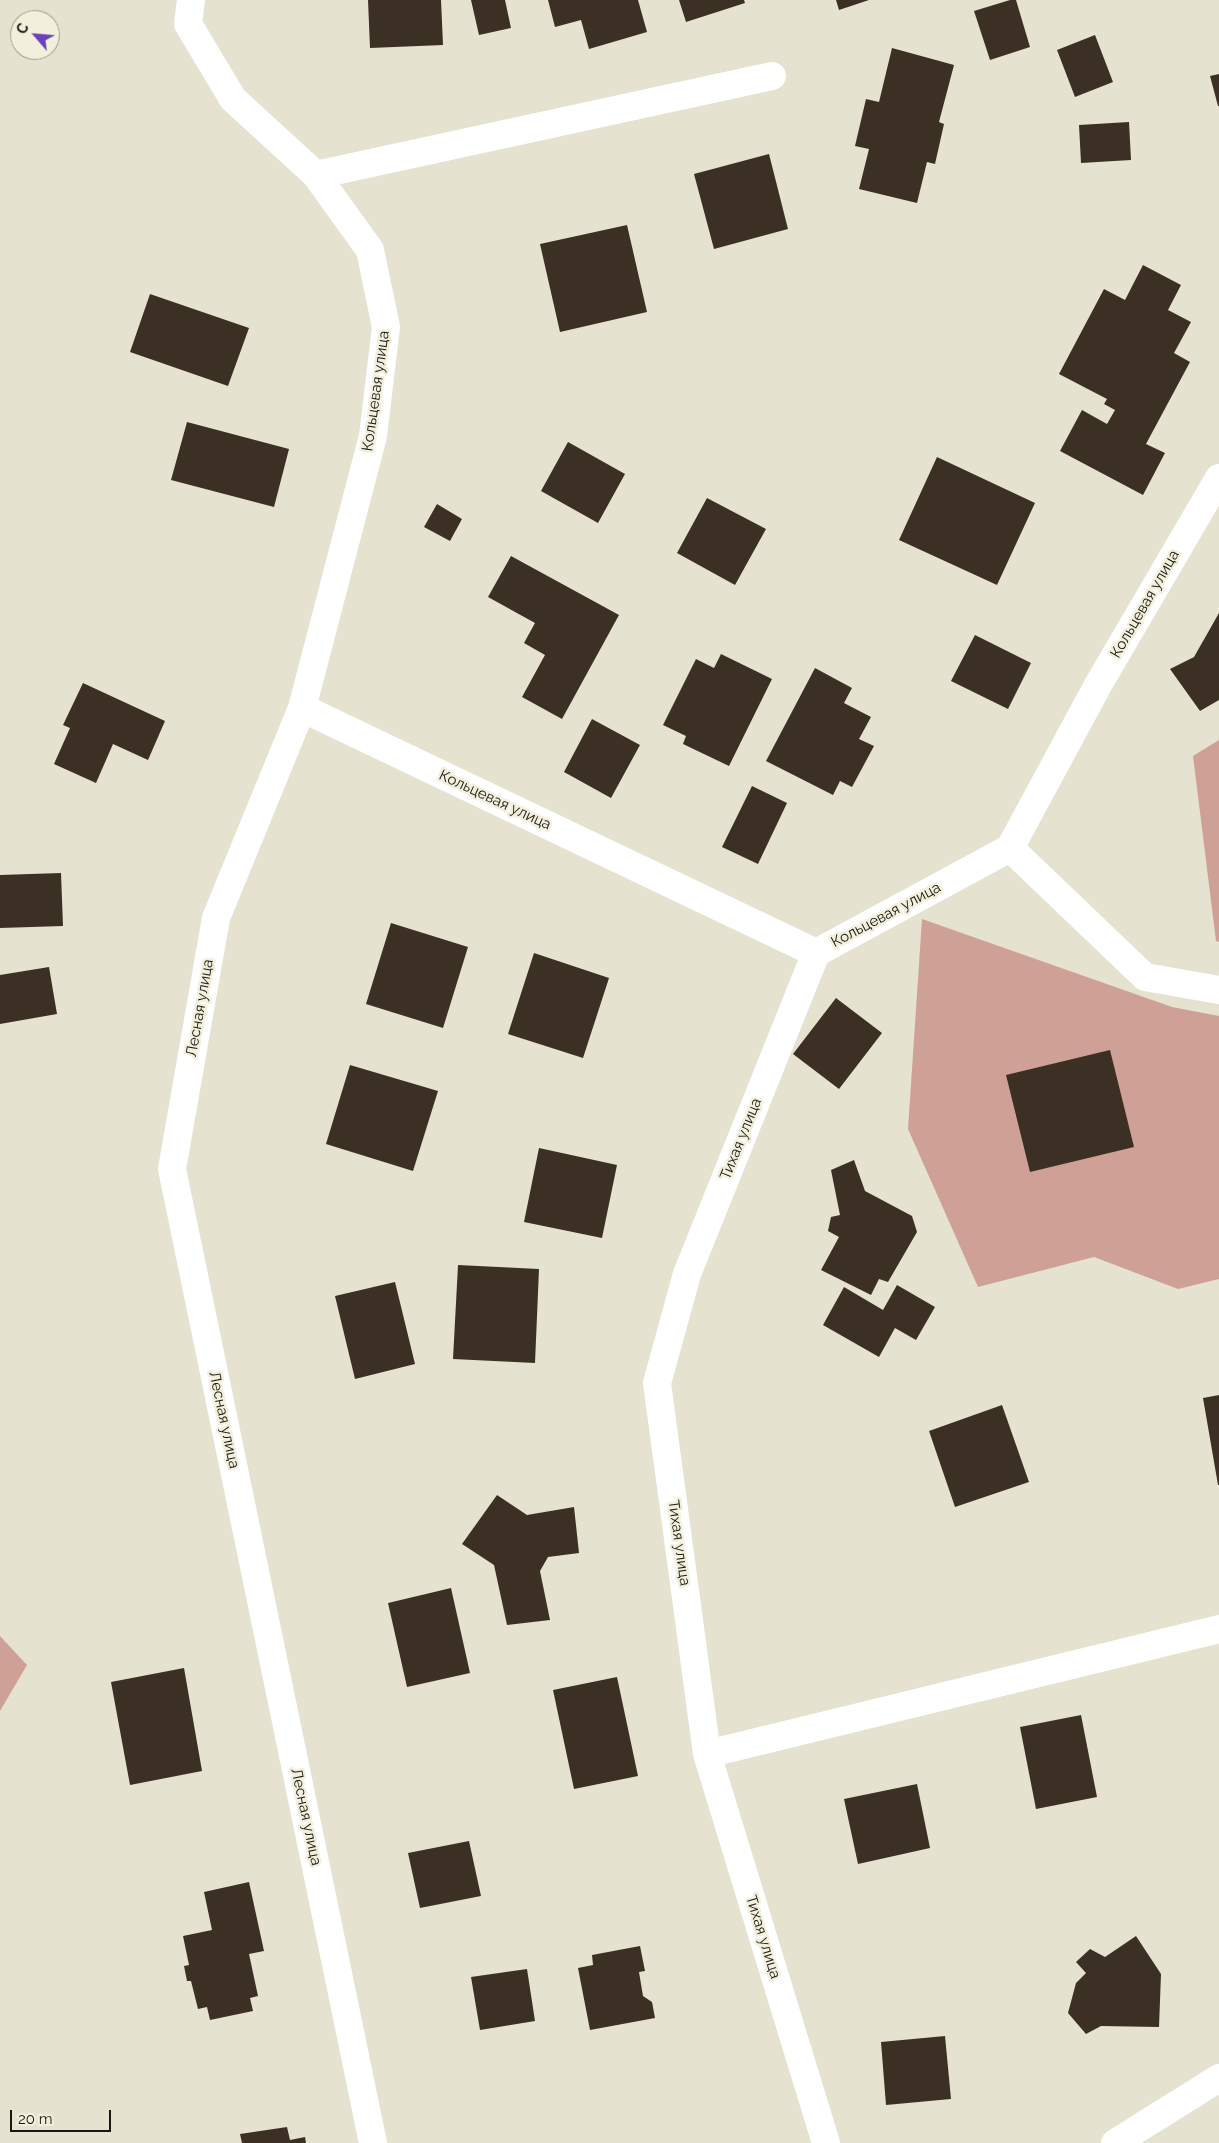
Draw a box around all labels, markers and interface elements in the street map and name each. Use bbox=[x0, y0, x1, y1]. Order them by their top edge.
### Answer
north arrow bbox=[10, 10, 60, 60]
text: С bbox=[13, 21, 32, 37]
street label: Кольцевая улица bbox=[359, 330, 393, 452]
street label: Кольцевая улица bbox=[1107, 547, 1183, 661]
street label: Кольцевая улица bbox=[436, 766, 554, 834]
street label: Кольцевая улица bbox=[828, 879, 944, 951]
street label: Лесная улица bbox=[183, 958, 217, 1058]
street label: Тихая улица bbox=[716, 1096, 766, 1182]
street label: Лесная улица bbox=[205, 1370, 243, 1470]
street label: Тихая улица bbox=[664, 1499, 694, 1587]
street label: Лесная улица bbox=[287, 1767, 325, 1867]
street label: Тихая улица bbox=[742, 1893, 784, 1981]
scale bar bbox=[12, 2100, 114, 2132]
text: 20 m bbox=[18, 2110, 53, 2128]

